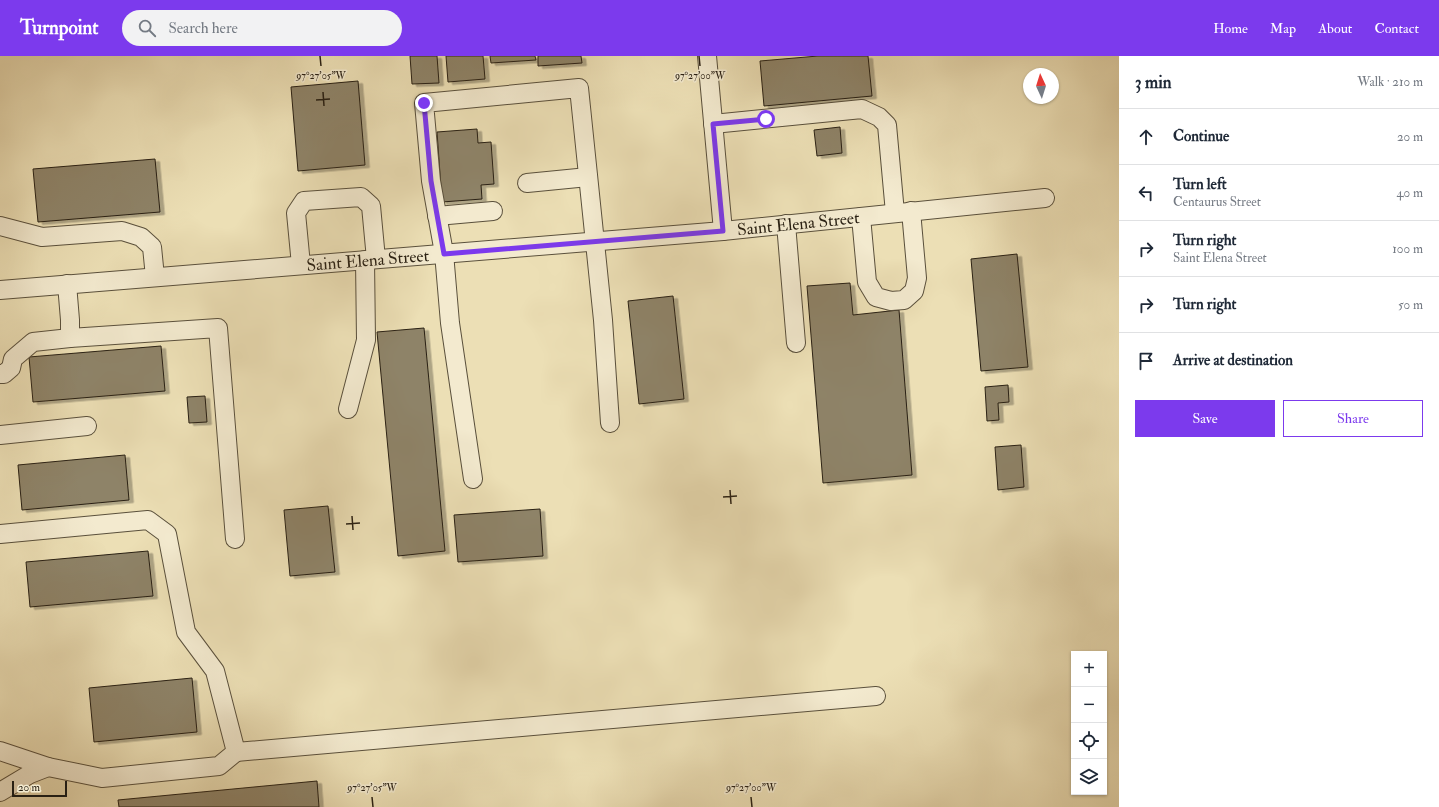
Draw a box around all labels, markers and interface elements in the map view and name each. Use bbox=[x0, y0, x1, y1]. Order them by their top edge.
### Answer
search box bbox=[122, 10, 402, 46]
text: Turnpoint bbox=[20, 16, 98, 40]
icon: search bbox=[136, 17, 158, 39]
text: Search here bbox=[168, 19, 238, 38]
text: Home bbox=[1213, 20, 1248, 37]
text: Map bbox=[1270, 20, 1296, 37]
text: About bbox=[1318, 20, 1352, 37]
text: Contact bbox=[1374, 20, 1419, 37]
north arrow bbox=[1023, 68, 1059, 104]
text: 97°27'05"W bbox=[295, 70, 347, 82]
text: 97°27'00"W bbox=[674, 70, 726, 82]
text: 3 min bbox=[1135, 72, 1172, 93]
text: Walk · 210 m bbox=[1357, 74, 1423, 90]
route end bbox=[415, 94, 433, 112]
route start bbox=[757, 110, 775, 128]
icon: ahead bbox=[1135, 126, 1157, 148]
text: Continue bbox=[1173, 127, 1229, 146]
text: 20 m bbox=[1397, 129, 1423, 145]
text: Turn left bbox=[1173, 175, 1227, 194]
icon: left bbox=[1135, 182, 1157, 204]
text: 40 m bbox=[1397, 185, 1423, 201]
text: Centaurus Street bbox=[1173, 194, 1261, 210]
street label: Saint Elena Street bbox=[736, 207, 861, 240]
text: Turn right bbox=[1173, 231, 1236, 250]
icon: right bbox=[1135, 238, 1157, 260]
text: 100 m bbox=[1392, 241, 1423, 257]
street label: Saint Elena Street bbox=[306, 245, 430, 276]
text: Saint Elena Street bbox=[1173, 250, 1267, 266]
icon: right bbox=[1135, 294, 1157, 316]
text: Turn right bbox=[1173, 295, 1236, 314]
text: 50 m bbox=[1398, 297, 1423, 313]
icon: arrive bbox=[1135, 350, 1157, 372]
text: Arrive at destination bbox=[1173, 351, 1293, 370]
button: Save bbox=[1135, 400, 1275, 437]
button: Share bbox=[1283, 400, 1423, 437]
map controls bbox=[1071, 651, 1107, 795]
button: + bbox=[1071, 651, 1107, 687]
button: − bbox=[1071, 687, 1107, 723]
button: locate bbox=[1071, 723, 1107, 759]
button: layers bbox=[1071, 759, 1107, 795]
scale bar bbox=[12, 779, 67, 798]
text: 20 m bbox=[18, 781, 40, 794]
text: 97°27'05"W bbox=[346, 782, 398, 794]
text: 97°27'00"W bbox=[725, 782, 777, 794]

